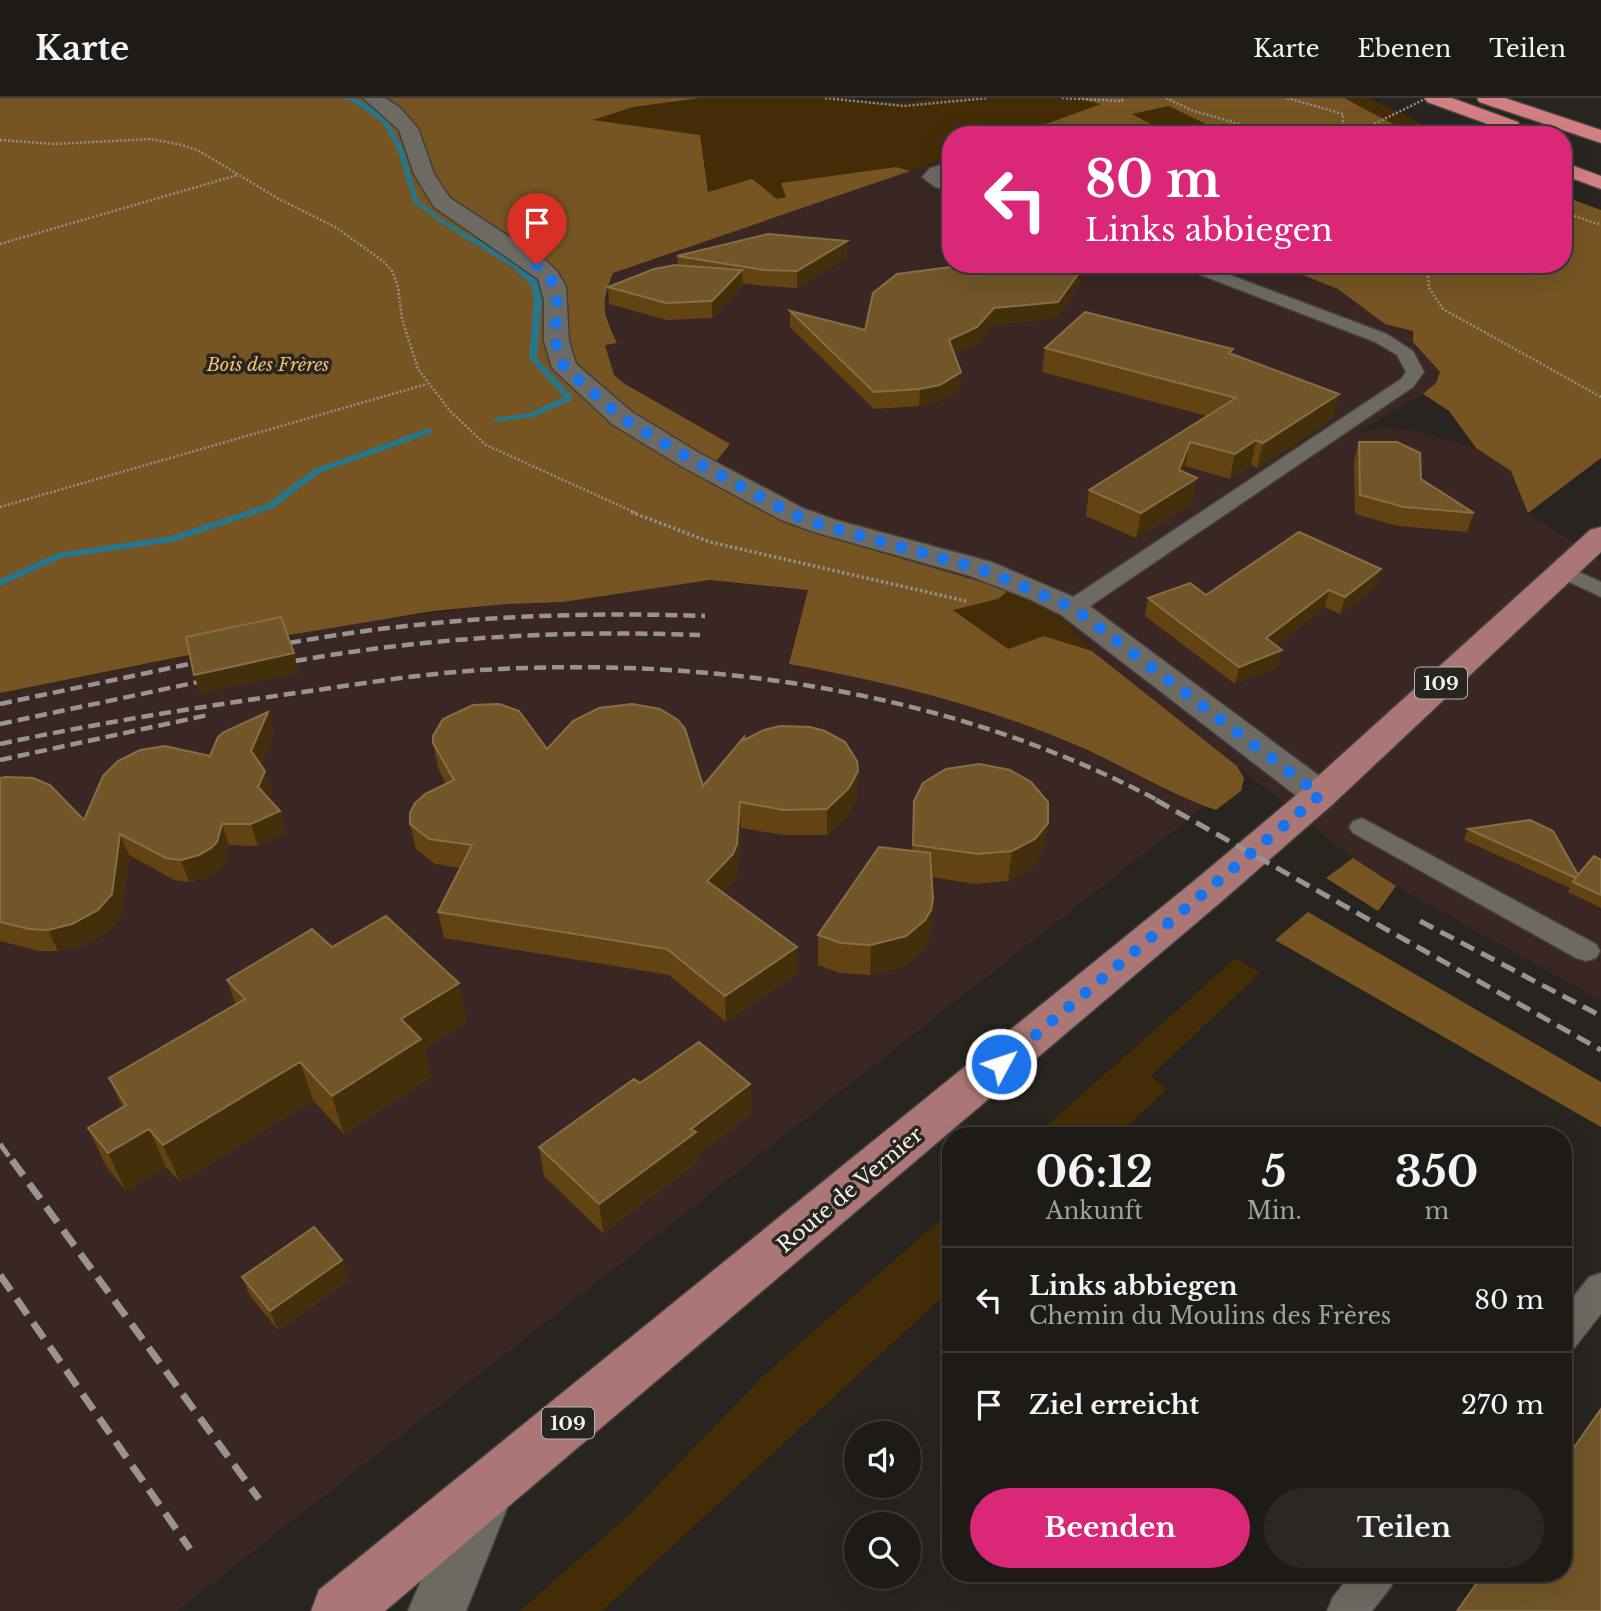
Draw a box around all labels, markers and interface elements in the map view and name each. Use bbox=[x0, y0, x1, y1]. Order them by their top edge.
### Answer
text: Karte bbox=[35, 28, 129, 69]
text: Karte bbox=[1253, 34, 1320, 63]
text: Ebenen bbox=[1358, 34, 1451, 63]
text: Teilen bbox=[1489, 34, 1566, 63]
text: 80 m bbox=[1085, 149, 1220, 210]
icon: left bbox=[970, 154, 1061, 245]
pin bbox=[507, 193, 567, 265]
icon: arrive bbox=[518, 204, 556, 242]
text: Links abbiegen bbox=[1085, 210, 1333, 250]
park label: Bois des Frères bbox=[206, 354, 329, 376]
road number: 109 bbox=[1415, 668, 1467, 698]
position arrow bbox=[964, 1027, 1038, 1101]
street label: Route de Vernier bbox=[772, 1122, 928, 1258]
text: 06:12 bbox=[1036, 1146, 1153, 1198]
text: 5 bbox=[1262, 1146, 1287, 1198]
text: 350 bbox=[1395, 1146, 1478, 1198]
text: Ankunft bbox=[1046, 1197, 1143, 1225]
text: Min. bbox=[1247, 1197, 1302, 1225]
text: m bbox=[1424, 1197, 1449, 1225]
text: Links abbiegen bbox=[1029, 1270, 1238, 1302]
icon: left bbox=[970, 1281, 1008, 1319]
text: 80 m bbox=[1474, 1284, 1544, 1316]
text: Chemin du Moulins des Frères bbox=[1029, 1302, 1391, 1330]
icon: arrive bbox=[970, 1386, 1008, 1424]
text: Ziel erreicht bbox=[1029, 1389, 1199, 1421]
text: 270 m bbox=[1461, 1389, 1544, 1421]
road number: 109 bbox=[542, 1408, 594, 1438]
map controls bbox=[844, 1421, 921, 1589]
button: sound bbox=[844, 1421, 921, 1498]
button: Beenden bbox=[970, 1488, 1250, 1568]
button: Teilen bbox=[1264, 1488, 1544, 1568]
button: search bbox=[844, 1512, 921, 1589]

